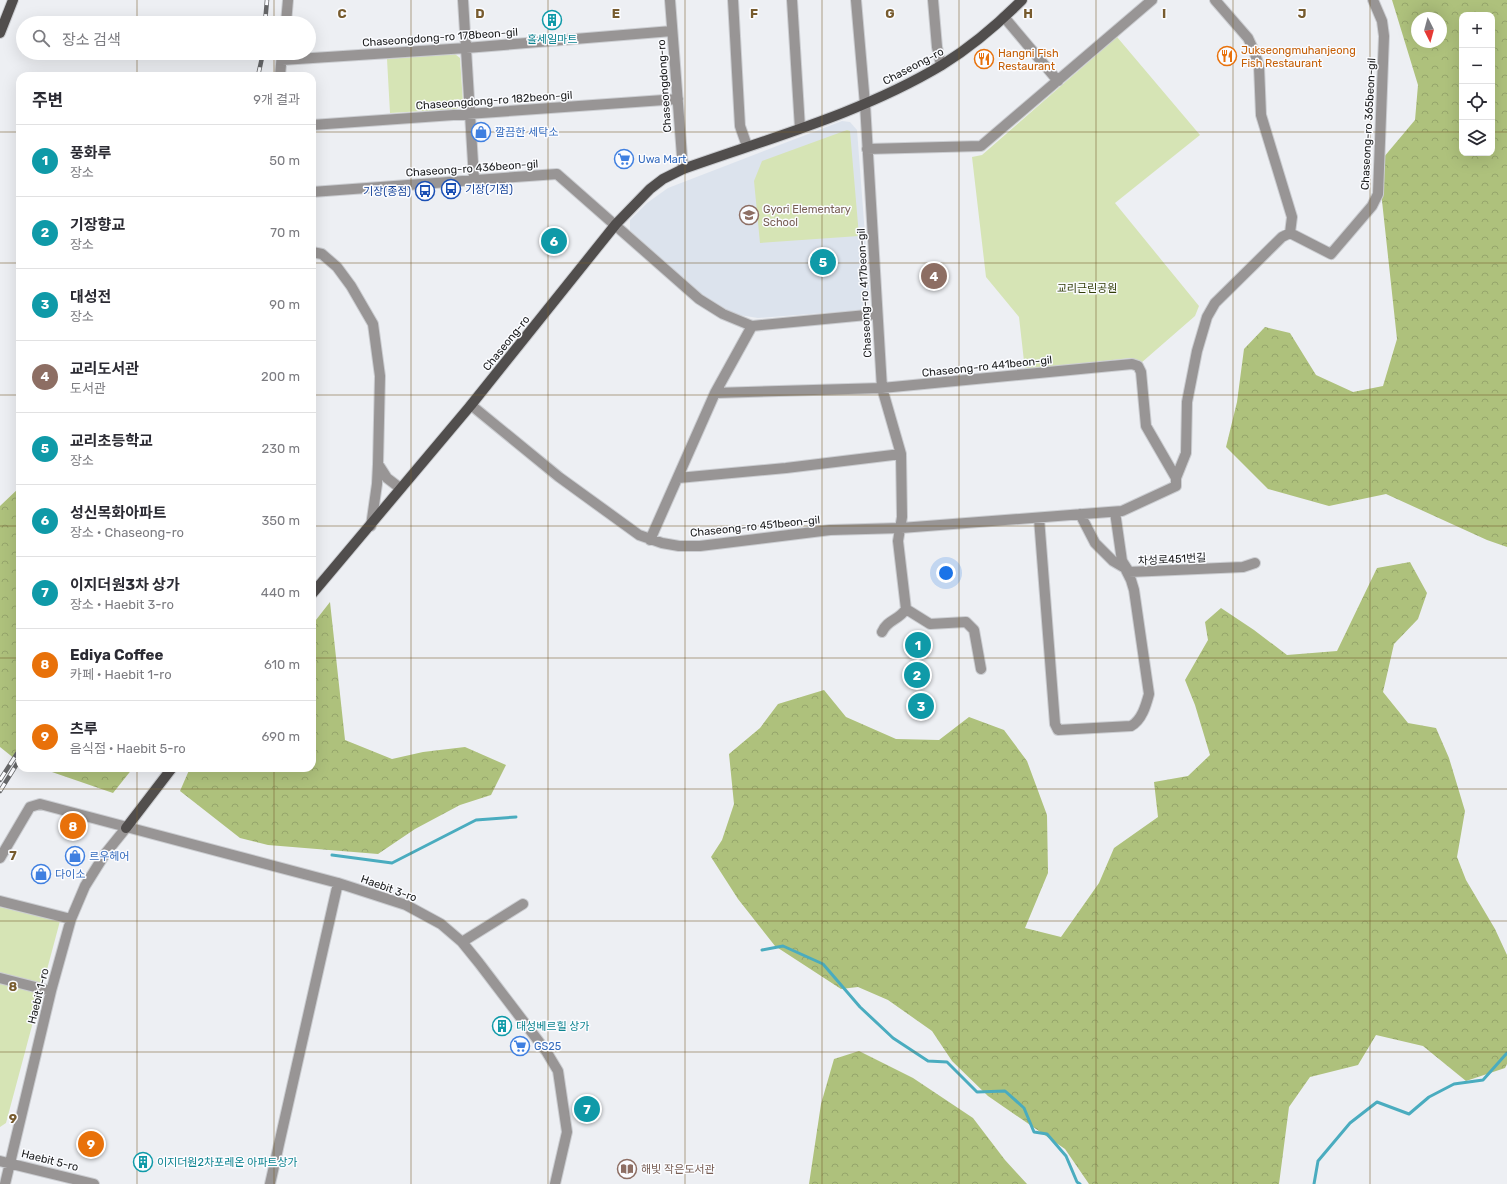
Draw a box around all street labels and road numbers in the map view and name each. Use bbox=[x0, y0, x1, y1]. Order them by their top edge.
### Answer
street label: Chaseongdong-ro 178beon-gil bbox=[362, 26, 518, 49]
street label: Chaseongdong-ro bbox=[655, 39, 674, 133]
street label: Chaseong-ro bbox=[881, 45, 946, 88]
street label: Chaseong-ro 365beon-gil bbox=[1359, 58, 1378, 191]
street label: Chaseongdong-ro 182beon-gil bbox=[415, 89, 573, 112]
street label: Chaseong-ro 436beon-gil bbox=[405, 157, 539, 180]
street label: Chaseong-ro 417beon-gil bbox=[855, 228, 874, 358]
street label: Chaseong-ro bbox=[480, 313, 533, 373]
street label: Chaseong-ro 441beon-gil bbox=[921, 353, 1053, 380]
street label: Chaseong-ro 451beon-gil bbox=[689, 513, 821, 540]
street label: 차성로451번길 bbox=[1137, 551, 1207, 568]
street label: Haebit 3-ro bbox=[359, 872, 419, 905]
street label: Haebit 1-ro bbox=[25, 967, 52, 1025]
street label: Haebit 5-ro bbox=[20, 1147, 80, 1174]

